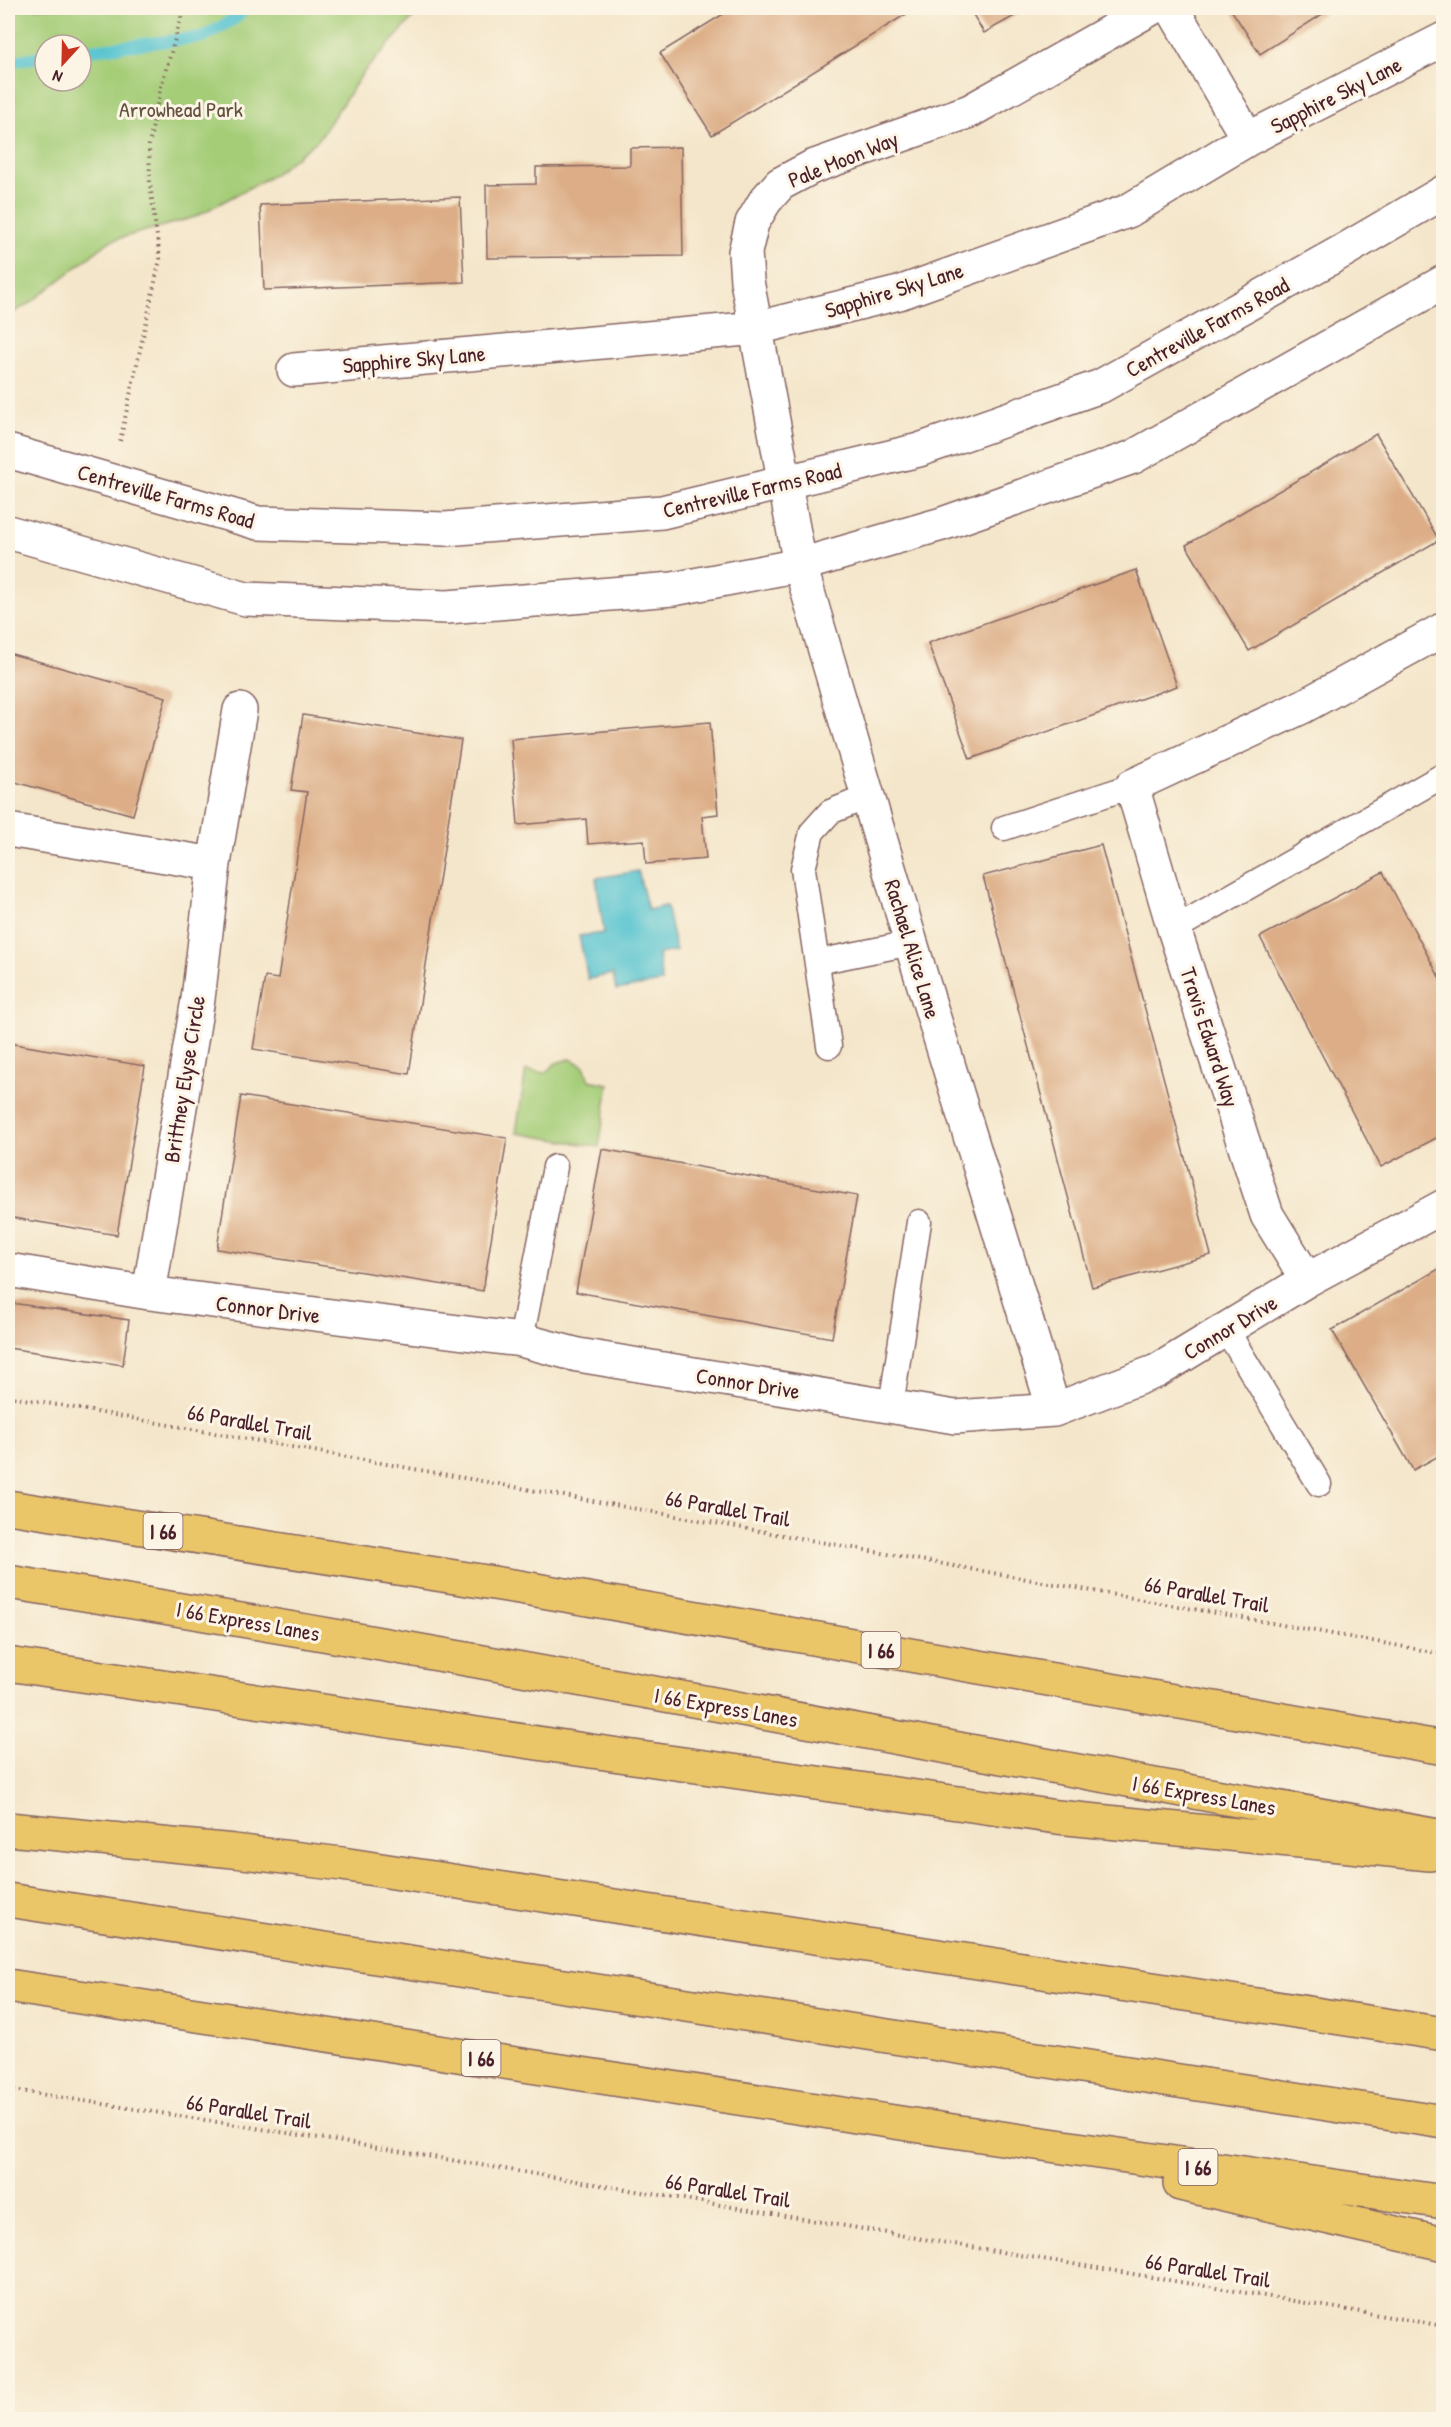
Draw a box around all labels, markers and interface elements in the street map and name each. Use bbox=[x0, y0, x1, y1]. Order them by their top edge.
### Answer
north arrow bbox=[33, 33, 93, 93]
street label: Sapphire Sky Lane bbox=[1265, 49, 1407, 141]
text: N bbox=[49, 65, 65, 89]
park label: Arrowhead Park bbox=[119, 94, 243, 124]
street label: Pale Moon Way bbox=[784, 123, 902, 195]
street label: Sapphire Sky Lane bbox=[821, 255, 967, 325]
street label: Centreville Farms Road bbox=[1120, 269, 1294, 384]
street label: Sapphire Sky Lane bbox=[341, 338, 487, 380]
street label: Centreville Farms Road bbox=[660, 455, 845, 525]
street label: Centreville Farms Road bbox=[74, 456, 258, 536]
street label: Rachael Alice Lane bbox=[878, 876, 948, 1022]
street label: Travis Edward Way bbox=[1173, 963, 1247, 1111]
street label: Brittney Elyse Circle bbox=[156, 993, 212, 1165]
street label: Connor Drive bbox=[1177, 1287, 1283, 1367]
street label: Connor Drive bbox=[214, 1288, 322, 1330]
street label: Connor Drive bbox=[694, 1360, 802, 1406]
street label: 66 Parallel Trail bbox=[185, 1396, 315, 1448]
street label: 66 Parallel Trail bbox=[663, 1482, 793, 1534]
road number: I 66 bbox=[144, 1513, 182, 1549]
street label: 66 Parallel Trail bbox=[1142, 1568, 1272, 1620]
street label: I 66 Express Lanes bbox=[174, 1594, 322, 1648]
road number: I 66 bbox=[862, 1632, 900, 1668]
street label: I 66 Express Lanes bbox=[652, 1680, 800, 1734]
street label: I 66 Express Lanes bbox=[1130, 1768, 1278, 1822]
road number: I 66 bbox=[462, 2040, 500, 2076]
street label: 66 Parallel Trail bbox=[184, 2086, 314, 2136]
road number: I 66 bbox=[1178, 2149, 1218, 2185]
street label: 66 Parallel Trail bbox=[663, 2165, 793, 2215]
street label: 66 Parallel Trail bbox=[1143, 2245, 1273, 2295]

